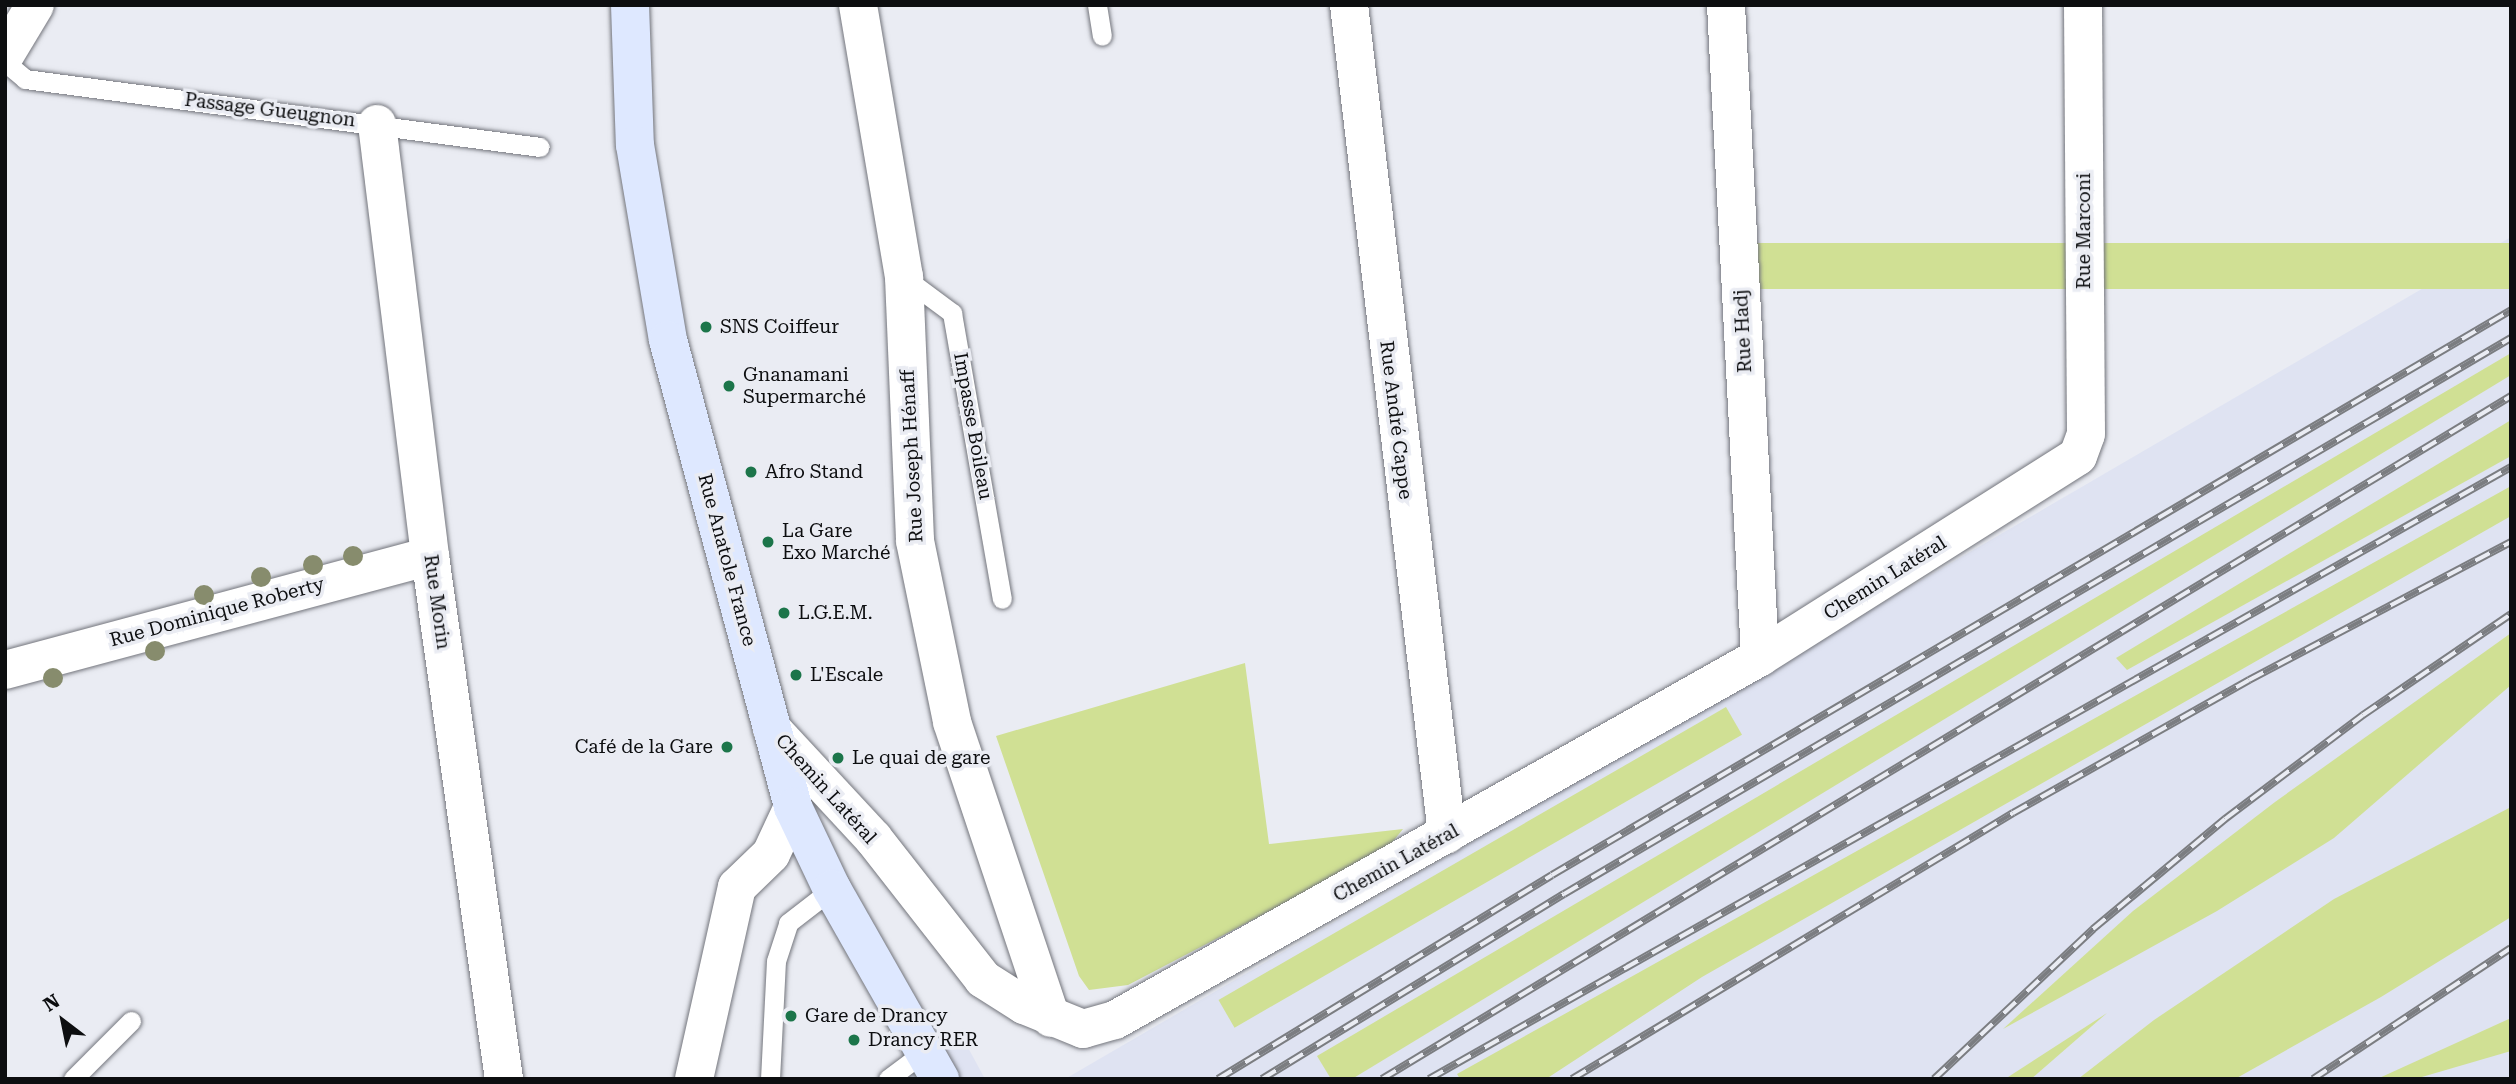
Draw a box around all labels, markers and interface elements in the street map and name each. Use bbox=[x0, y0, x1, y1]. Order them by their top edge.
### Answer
street label: Passage Gueugnon bbox=[183, 88, 357, 132]
street label: Rue Marconi bbox=[2073, 173, 2095, 289]
street label: Rue Hadj bbox=[1729, 289, 1757, 373]
place label: SNS Coiffeur bbox=[720, 316, 839, 338]
marker: SNS Coiffeur bbox=[698, 319, 714, 335]
street label: Rue André Cappe bbox=[1375, 339, 1417, 501]
street label: Impasse Boileau bbox=[949, 351, 997, 501]
place label: Gnanamani Supermarché bbox=[743, 364, 866, 408]
street label: Rue Joseph Hénaff bbox=[896, 369, 928, 543]
marker: Gnanamani Supermarché bbox=[721, 378, 737, 394]
place label: Afro Stand bbox=[765, 461, 863, 483]
marker: Afro Stand bbox=[743, 464, 759, 480]
street label: Rue Anatole France bbox=[693, 471, 761, 649]
place label: La Gare Exo Marché bbox=[782, 520, 890, 564]
street label: Chemin Latéral bbox=[1820, 531, 1950, 625]
marker: La Gare Exo Marché bbox=[760, 534, 776, 550]
street label: Rue Morin bbox=[419, 553, 455, 651]
street label: Rue Dominique Roberty bbox=[107, 572, 327, 652]
place label: L.G.E.M. bbox=[798, 602, 873, 624]
marker: L.G.E.M. bbox=[776, 605, 792, 621]
place label: L'Escale bbox=[810, 664, 883, 686]
marker: L'Escale bbox=[788, 667, 804, 683]
street label: Chemin Latéral bbox=[771, 729, 881, 849]
place label: Café de la Gare bbox=[575, 736, 713, 758]
marker: Café de la Gare bbox=[719, 739, 735, 755]
place label: Le quai de gare bbox=[852, 747, 990, 769]
marker: Le quai de gare bbox=[830, 750, 846, 766]
street label: Chemin Latéral bbox=[1329, 819, 1463, 907]
north arrow bbox=[28, 986, 98, 1056]
text: N bbox=[39, 989, 64, 1016]
place label: Gare de Drancy bbox=[805, 1005, 947, 1027]
marker: Gare de Drancy bbox=[783, 1008, 799, 1024]
place label: Drancy RER bbox=[868, 1029, 978, 1051]
marker: Drancy RER bbox=[846, 1032, 862, 1048]

